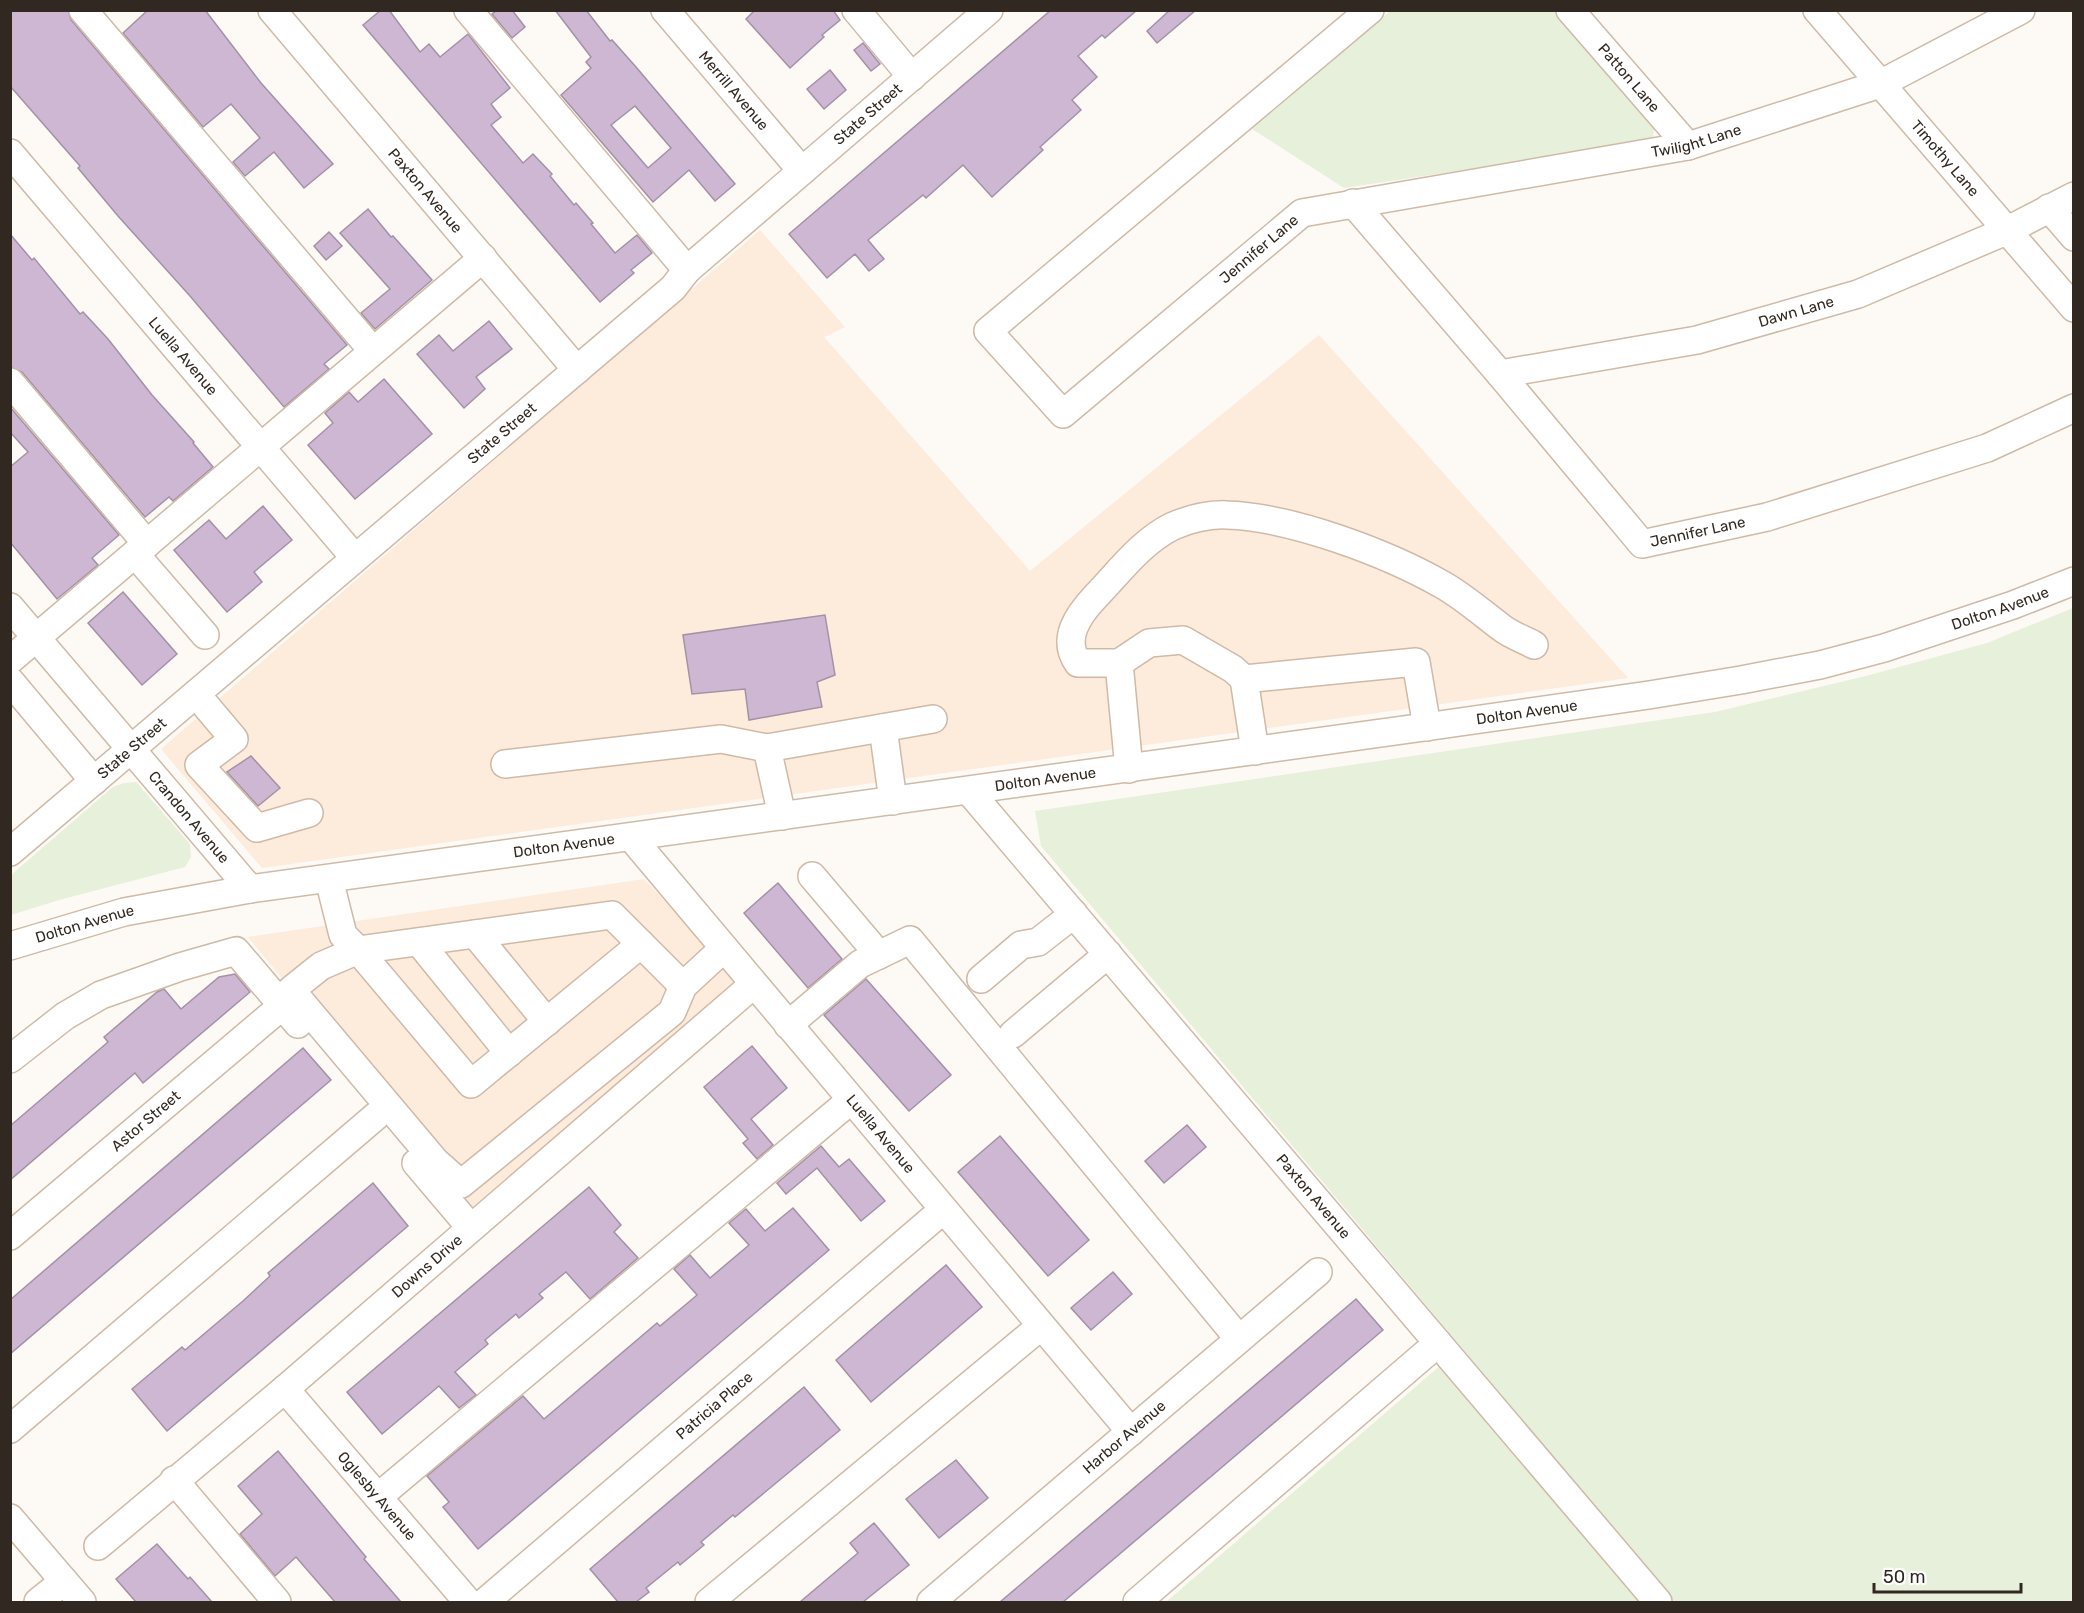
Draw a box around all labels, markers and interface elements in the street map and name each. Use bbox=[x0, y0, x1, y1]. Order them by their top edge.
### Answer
street label: Patton Lane bbox=[1594, 40, 1664, 116]
street label: Merrill Avenue bbox=[695, 47, 772, 134]
street label: State Street bbox=[830, 80, 906, 149]
street label: Timothy Lane bbox=[1907, 117, 1983, 200]
street label: Twilight Lane bbox=[1650, 120, 1743, 161]
street label: Paxton Avenue bbox=[384, 145, 466, 237]
street label: Jennifer Lane bbox=[1216, 211, 1302, 287]
street label: Dawn Lane bbox=[1756, 292, 1836, 331]
street label: Luella Avenue bbox=[145, 313, 221, 399]
street label: State Street bbox=[464, 399, 540, 468]
street label: Jennifer Lane bbox=[1648, 513, 1747, 551]
street label: Dolton Avenue bbox=[1949, 583, 2051, 634]
street label: Dolton Avenue bbox=[1475, 696, 1579, 729]
street label: State Street bbox=[94, 714, 170, 783]
street label: Dolton Avenue bbox=[994, 763, 1097, 795]
street label: Crandon Avenue bbox=[145, 767, 233, 867]
street label: Dolton Avenue bbox=[512, 830, 616, 862]
street label: Dolton Avenue bbox=[33, 901, 136, 947]
street label: Astor Street bbox=[108, 1087, 184, 1155]
street label: Luella Avenue bbox=[842, 1091, 919, 1177]
street label: Paxton Avenue bbox=[1272, 1150, 1354, 1242]
street label: Downs Drive bbox=[388, 1231, 466, 1302]
street label: Patricia Place bbox=[672, 1368, 756, 1443]
street label: Harbor Avenue bbox=[1079, 1397, 1169, 1478]
street label: Oglesby Avenue bbox=[334, 1448, 420, 1544]
scale bar bbox=[1874, 1556, 2021, 1594]
text: 50 m bbox=[1883, 1566, 1926, 1588]

